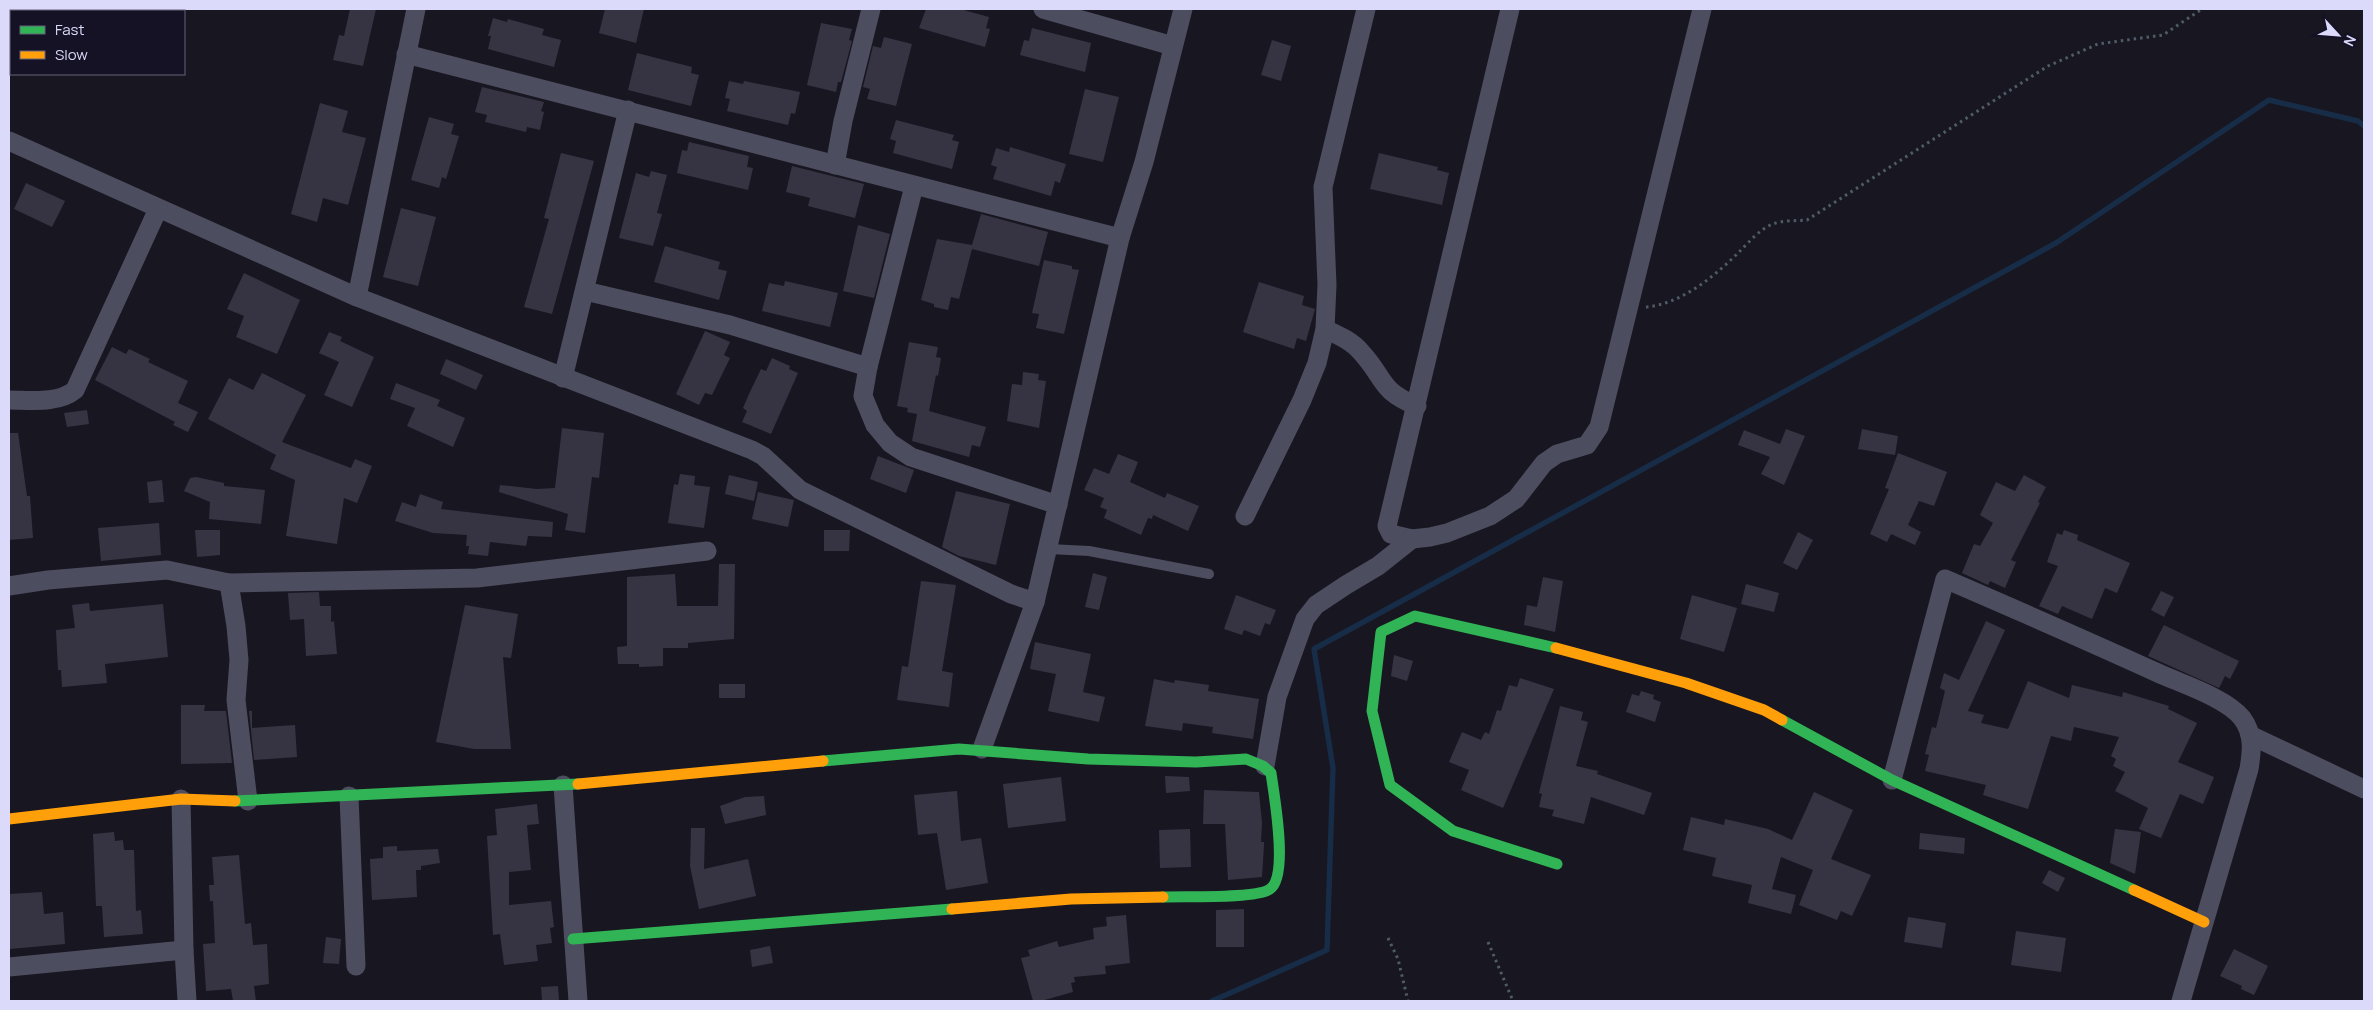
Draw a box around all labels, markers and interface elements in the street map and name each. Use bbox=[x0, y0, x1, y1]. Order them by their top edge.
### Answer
legend bbox=[10, 10, 185, 75]
north arrow bbox=[2313, 10, 2363, 60]
text: Fast bbox=[55, 19, 84, 40]
text: N bbox=[2339, 32, 2361, 50]
text: Slow bbox=[55, 44, 88, 65]

